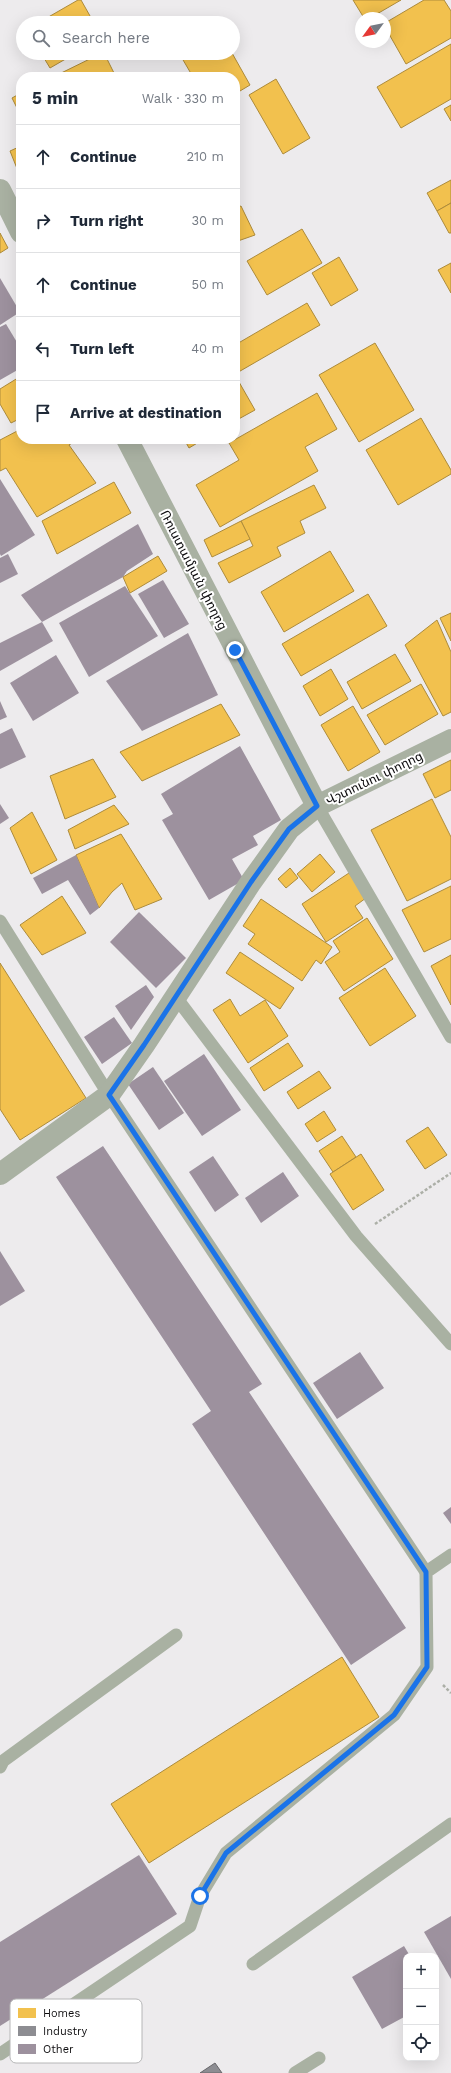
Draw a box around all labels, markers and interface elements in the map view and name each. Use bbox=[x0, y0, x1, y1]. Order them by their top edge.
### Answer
north arrow bbox=[355, 12, 391, 48]
search box bbox=[16, 16, 240, 60]
icon: search bbox=[30, 27, 52, 49]
text: Search here bbox=[62, 29, 150, 47]
text: 5 min bbox=[32, 88, 78, 108]
text: Walk · 330 m bbox=[142, 91, 224, 106]
icon: ahead bbox=[32, 146, 54, 168]
text: Continue bbox=[70, 148, 137, 166]
text: 210 m bbox=[186, 149, 224, 164]
icon: right bbox=[32, 210, 54, 232]
text: Turn right bbox=[70, 212, 143, 230]
text: 30 m bbox=[192, 213, 224, 228]
icon: ahead bbox=[32, 274, 54, 296]
text: Continue bbox=[70, 276, 137, 294]
text: 50 m bbox=[192, 277, 224, 292]
icon: left bbox=[32, 338, 54, 360]
text: Turn left bbox=[70, 340, 134, 358]
text: 40 m bbox=[191, 341, 224, 356]
icon: arrive bbox=[32, 402, 54, 424]
text: Arrive at destination bbox=[70, 404, 222, 422]
street label: Ռուստամյան փողոց bbox=[157, 508, 231, 632]
route end bbox=[226, 641, 244, 659]
street label: Վշտունու փողոց bbox=[323, 748, 425, 808]
route start bbox=[191, 1887, 209, 1905]
map controls bbox=[403, 1953, 439, 2061]
button: + bbox=[403, 1953, 439, 1989]
button: − bbox=[403, 1989, 439, 2025]
legend bbox=[10, 1999, 142, 2063]
text: Homes bbox=[43, 2007, 80, 2020]
text: Industry bbox=[43, 2025, 88, 2038]
button: locate bbox=[403, 2025, 439, 2061]
text: Other bbox=[43, 2043, 74, 2056]

